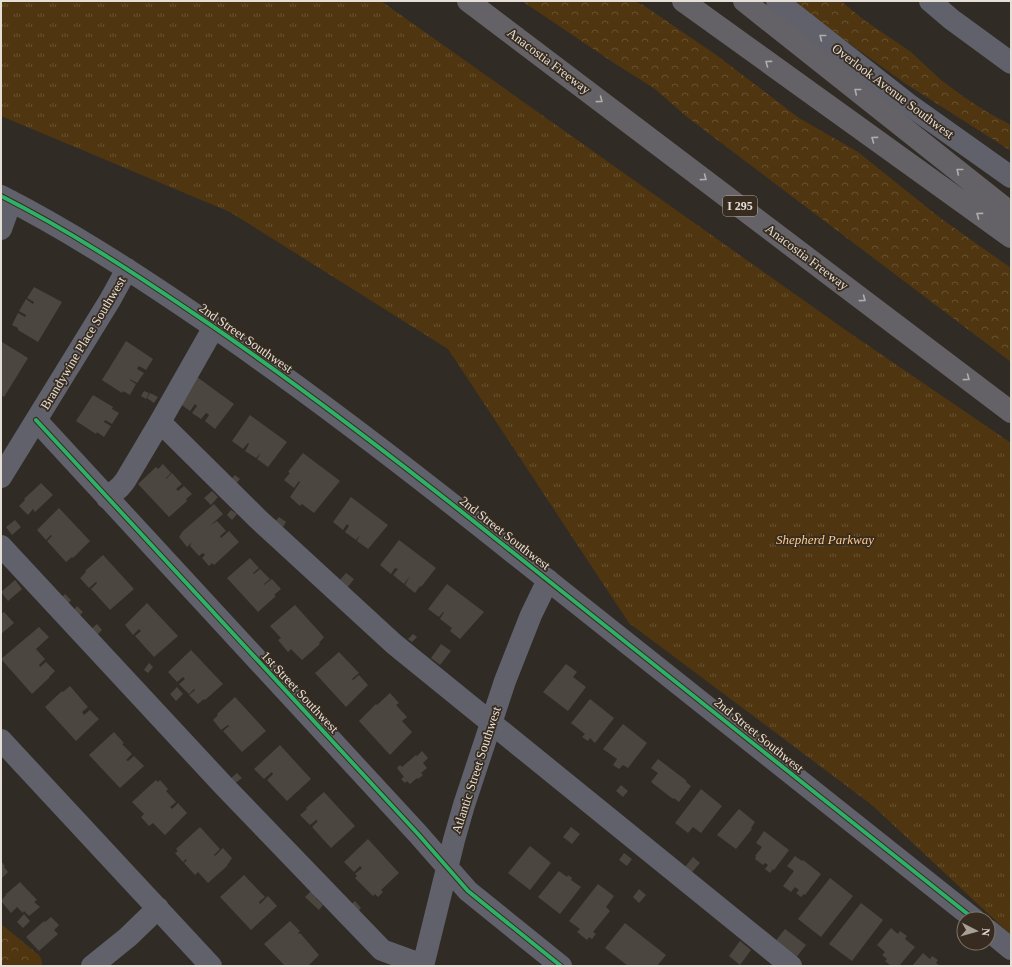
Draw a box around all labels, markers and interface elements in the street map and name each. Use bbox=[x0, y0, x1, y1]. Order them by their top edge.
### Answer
street label: Anacostia Freeway bbox=[505, 25, 594, 97]
one-way arrow bbox=[820, 35, 827, 42]
street label: Overlook Avenue Southwest bbox=[829, 40, 957, 142]
one-way arrow bbox=[766, 60, 773, 67]
one-way arrow bbox=[854, 88, 861, 95]
one-way arrow bbox=[596, 95, 603, 102]
one-way arrow bbox=[871, 136, 878, 143]
one-way arrow bbox=[956, 169, 963, 176]
one-way arrow bbox=[699, 174, 706, 181]
road number: I 295 bbox=[723, 196, 757, 216]
one-way arrow bbox=[977, 212, 984, 219]
street label: Anacostia Freeway bbox=[763, 221, 852, 293]
street label: Brandywine Place Southwest bbox=[37, 274, 129, 412]
one-way arrow bbox=[859, 295, 866, 302]
street label: 2nd Street Southwest bbox=[196, 300, 296, 376]
one-way arrow bbox=[962, 373, 969, 380]
street label: 2nd Street Southwest bbox=[457, 493, 553, 573]
park label: Shepherd Parkway bbox=[776, 532, 874, 547]
street label: 1st Street Southwest bbox=[258, 648, 342, 736]
street label: 2nd Street Southwest bbox=[711, 694, 807, 776]
street label: Atlantic Street Southwest bbox=[448, 704, 504, 836]
north arrow bbox=[956, 911, 996, 951]
text: N bbox=[980, 927, 992, 937]

